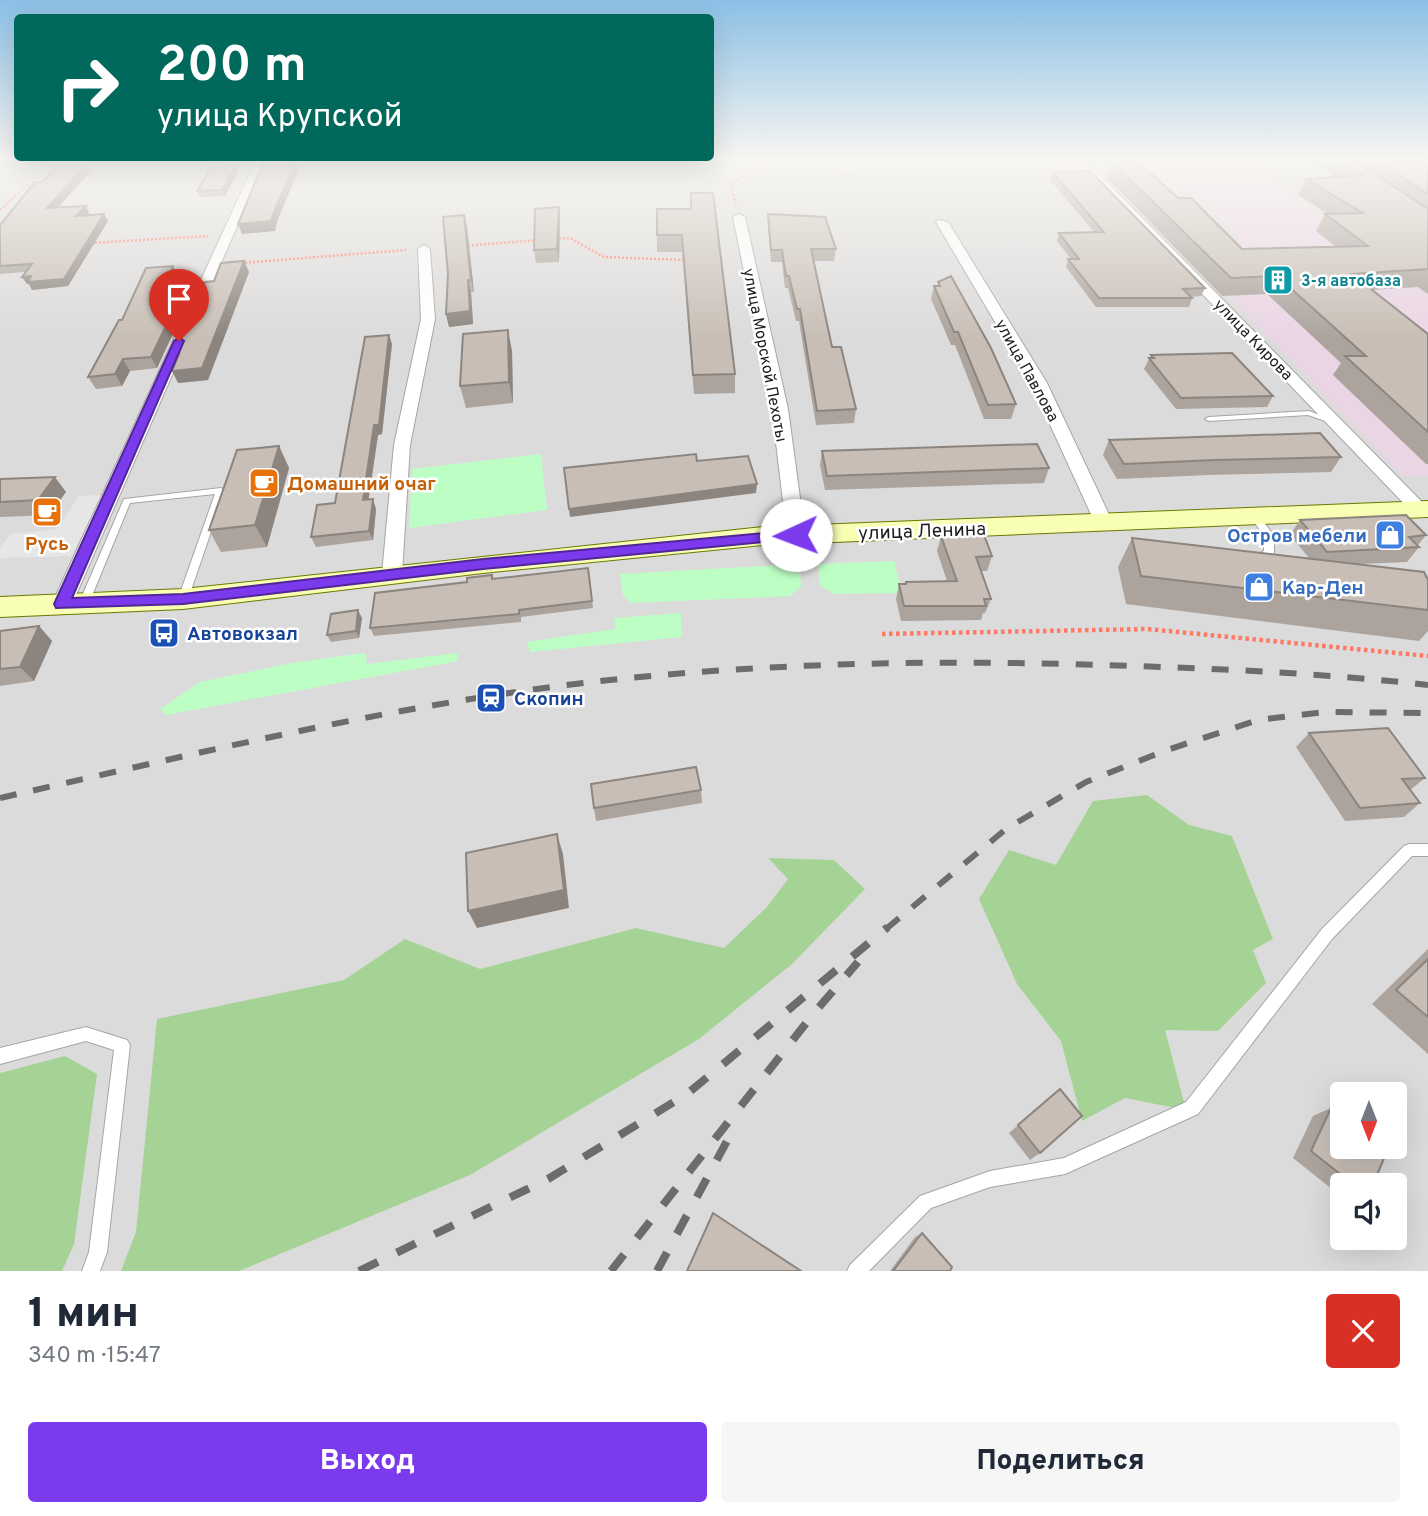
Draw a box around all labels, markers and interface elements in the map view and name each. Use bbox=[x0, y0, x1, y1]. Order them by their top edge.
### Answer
text: 200 m bbox=[157, 37, 307, 99]
icon: right bbox=[42, 42, 133, 133]
text: улица Крупской bbox=[157, 98, 403, 138]
building icon: 3-я автобаза bbox=[1261, 263, 1295, 297]
street label: улица Морской Пехоты bbox=[737, 267, 791, 444]
pin bbox=[149, 269, 209, 341]
place label: 3-я автобаза bbox=[1301, 272, 1401, 292]
icon: arrive bbox=[160, 280, 198, 318]
street label: улица Кирова bbox=[1209, 296, 1296, 385]
street label: улица Павлова bbox=[990, 316, 1063, 426]
cafe icon: Домашний очаг bbox=[247, 466, 281, 500]
place label: Домашний очаг bbox=[287, 473, 436, 497]
cafe icon: Русь bbox=[30, 495, 64, 529]
position arrow bbox=[759, 498, 833, 572]
street label: улица Ленина bbox=[858, 518, 987, 546]
shop icon: Остров мебели bbox=[1373, 518, 1407, 552]
place label: Остров мебели bbox=[1227, 525, 1367, 549]
place label: Русь bbox=[25, 533, 69, 557]
shop icon: Кар-Ден bbox=[1242, 570, 1276, 604]
place label: Кар-Ден bbox=[1282, 577, 1364, 601]
bus stop icon: Автовокзал bbox=[147, 616, 181, 650]
place label: Автовокзал bbox=[187, 623, 298, 647]
station icon: Скопин bbox=[474, 681, 508, 715]
place label: Скопин bbox=[514, 688, 584, 712]
north arrow bbox=[1330, 1082, 1407, 1158]
map controls bbox=[1330, 1082, 1407, 1250]
button: sound bbox=[1330, 1173, 1407, 1250]
text: 1 мин bbox=[28, 1289, 139, 1342]
button: close bbox=[1326, 1294, 1400, 1368]
text: 340 m · 15:47 bbox=[28, 1342, 161, 1371]
button: Выход bbox=[28, 1422, 707, 1502]
button: Поделиться bbox=[721, 1422, 1400, 1502]

